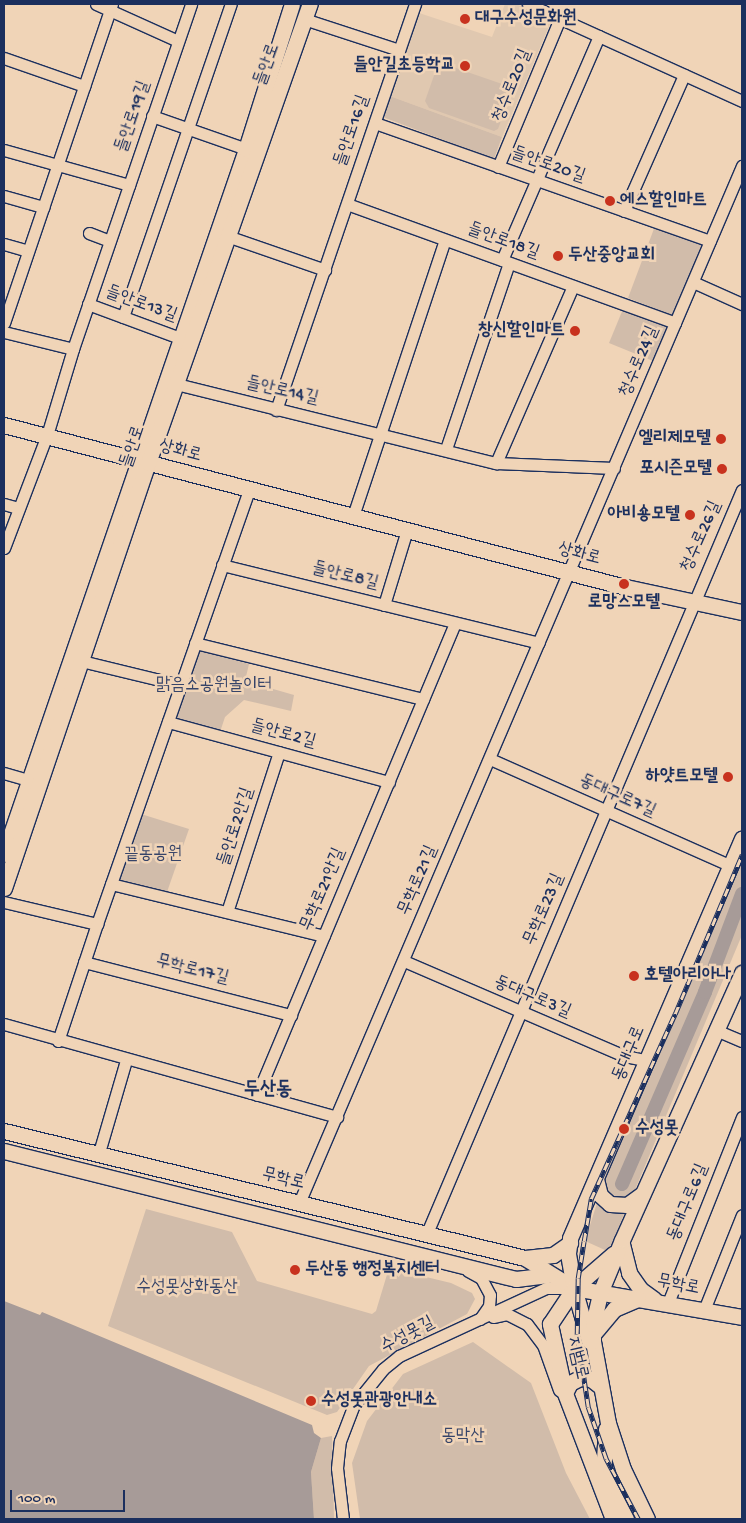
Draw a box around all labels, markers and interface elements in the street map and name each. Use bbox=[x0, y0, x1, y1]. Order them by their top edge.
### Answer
place label: 대구수성문화원 bbox=[475, 8, 576, 30]
marker: 대구수성문화원 bbox=[459, 13, 471, 25]
street label: 들안로 bbox=[250, 41, 286, 89]
street label: 청수로20길 bbox=[489, 46, 537, 126]
place label: 들안길초등학교 bbox=[354, 55, 455, 77]
marker: 들안길초등학교 bbox=[459, 60, 471, 72]
street label: 들안로19길 bbox=[112, 78, 156, 156]
street label: 들안로16길 bbox=[331, 92, 375, 170]
street label: 들안로20길 bbox=[508, 143, 588, 189]
place label: 에스할인마트 bbox=[620, 190, 707, 212]
marker: 에스할인마트 bbox=[604, 195, 616, 207]
street label: 들안로18길 bbox=[464, 219, 542, 265]
place label: 두산중앙교회 bbox=[568, 245, 655, 267]
marker: 두산중앙교회 bbox=[552, 250, 564, 262]
street label: 들안로13길 bbox=[102, 282, 180, 328]
place label: 창신할인마트 bbox=[478, 320, 565, 342]
street label: 청수로24길 bbox=[615, 323, 665, 401]
marker: 창신할인마트 bbox=[569, 325, 581, 337]
street label: 들안로14길 bbox=[244, 373, 320, 411]
street label: 들안로 bbox=[117, 423, 151, 471]
place label: 엘리제모텔 bbox=[639, 428, 711, 450]
marker: 엘리제모텔 bbox=[715, 433, 727, 445]
street label: 상화로 bbox=[156, 436, 204, 468]
place label: 포시즌모텔 bbox=[640, 458, 712, 480]
marker: 포시즌모텔 bbox=[716, 463, 728, 475]
street label: 청수로26길 bbox=[677, 498, 727, 576]
place label: 아비숑모텔 bbox=[608, 504, 680, 526]
marker: 아비숑모텔 bbox=[684, 509, 696, 521]
street label: 상화로 bbox=[555, 539, 603, 571]
street label: 들안로8길 bbox=[309, 558, 381, 596]
marker: 로망스모텔 bbox=[618, 578, 630, 590]
place label: 로망스모텔 bbox=[588, 592, 660, 614]
park label: 맑음소공원놀이터 bbox=[156, 675, 272, 697]
street label: 들안로2길 bbox=[248, 716, 318, 754]
place label: 하얏트모텔 bbox=[646, 766, 718, 788]
street label: 동대구로7길 bbox=[575, 771, 659, 823]
marker: 하얏트모텔 bbox=[722, 771, 734, 783]
street label: 들안로2안길 bbox=[214, 785, 260, 869]
street label: 무학로21길 bbox=[395, 843, 443, 919]
park label: 끝동공원 bbox=[124, 844, 182, 866]
street label: 무학로21안길 bbox=[297, 845, 351, 935]
street label: 무학로23길 bbox=[520, 871, 570, 949]
street label: 무학로17길 bbox=[153, 952, 231, 990]
place label: 호텔아리아나 bbox=[644, 965, 731, 987]
marker: 호텔아리아나 bbox=[628, 970, 640, 982]
street label: 동대구로3길 bbox=[490, 972, 574, 1024]
street label: 동대구로 bbox=[609, 1023, 651, 1085]
district label: 두산동 bbox=[244, 1078, 292, 1102]
place label: 수성못 bbox=[635, 1118, 678, 1140]
marker: 수성못 bbox=[617, 1122, 631, 1136]
street label: 동대구로6길 bbox=[664, 1161, 714, 1245]
street label: 무학로 bbox=[259, 1165, 307, 1195]
place label: 두산동 행정복지센터 bbox=[305, 1259, 440, 1281]
marker: 두산동 행정복지센터 bbox=[289, 1264, 301, 1276]
street label: 무학로 bbox=[655, 1271, 701, 1301]
park label: 수성못상화동산 bbox=[136, 1277, 238, 1299]
street label: 수성못길 bbox=[377, 1313, 439, 1359]
street label: 지범로 bbox=[561, 1334, 591, 1382]
place label: 수성못관광안내소 bbox=[321, 1390, 437, 1412]
marker: 수성못관광안내소 bbox=[305, 1395, 317, 1407]
park label: 동막산 bbox=[441, 1426, 485, 1448]
scale bar bbox=[12, 1480, 128, 1512]
text: 100 m bbox=[18, 1490, 55, 1508]

